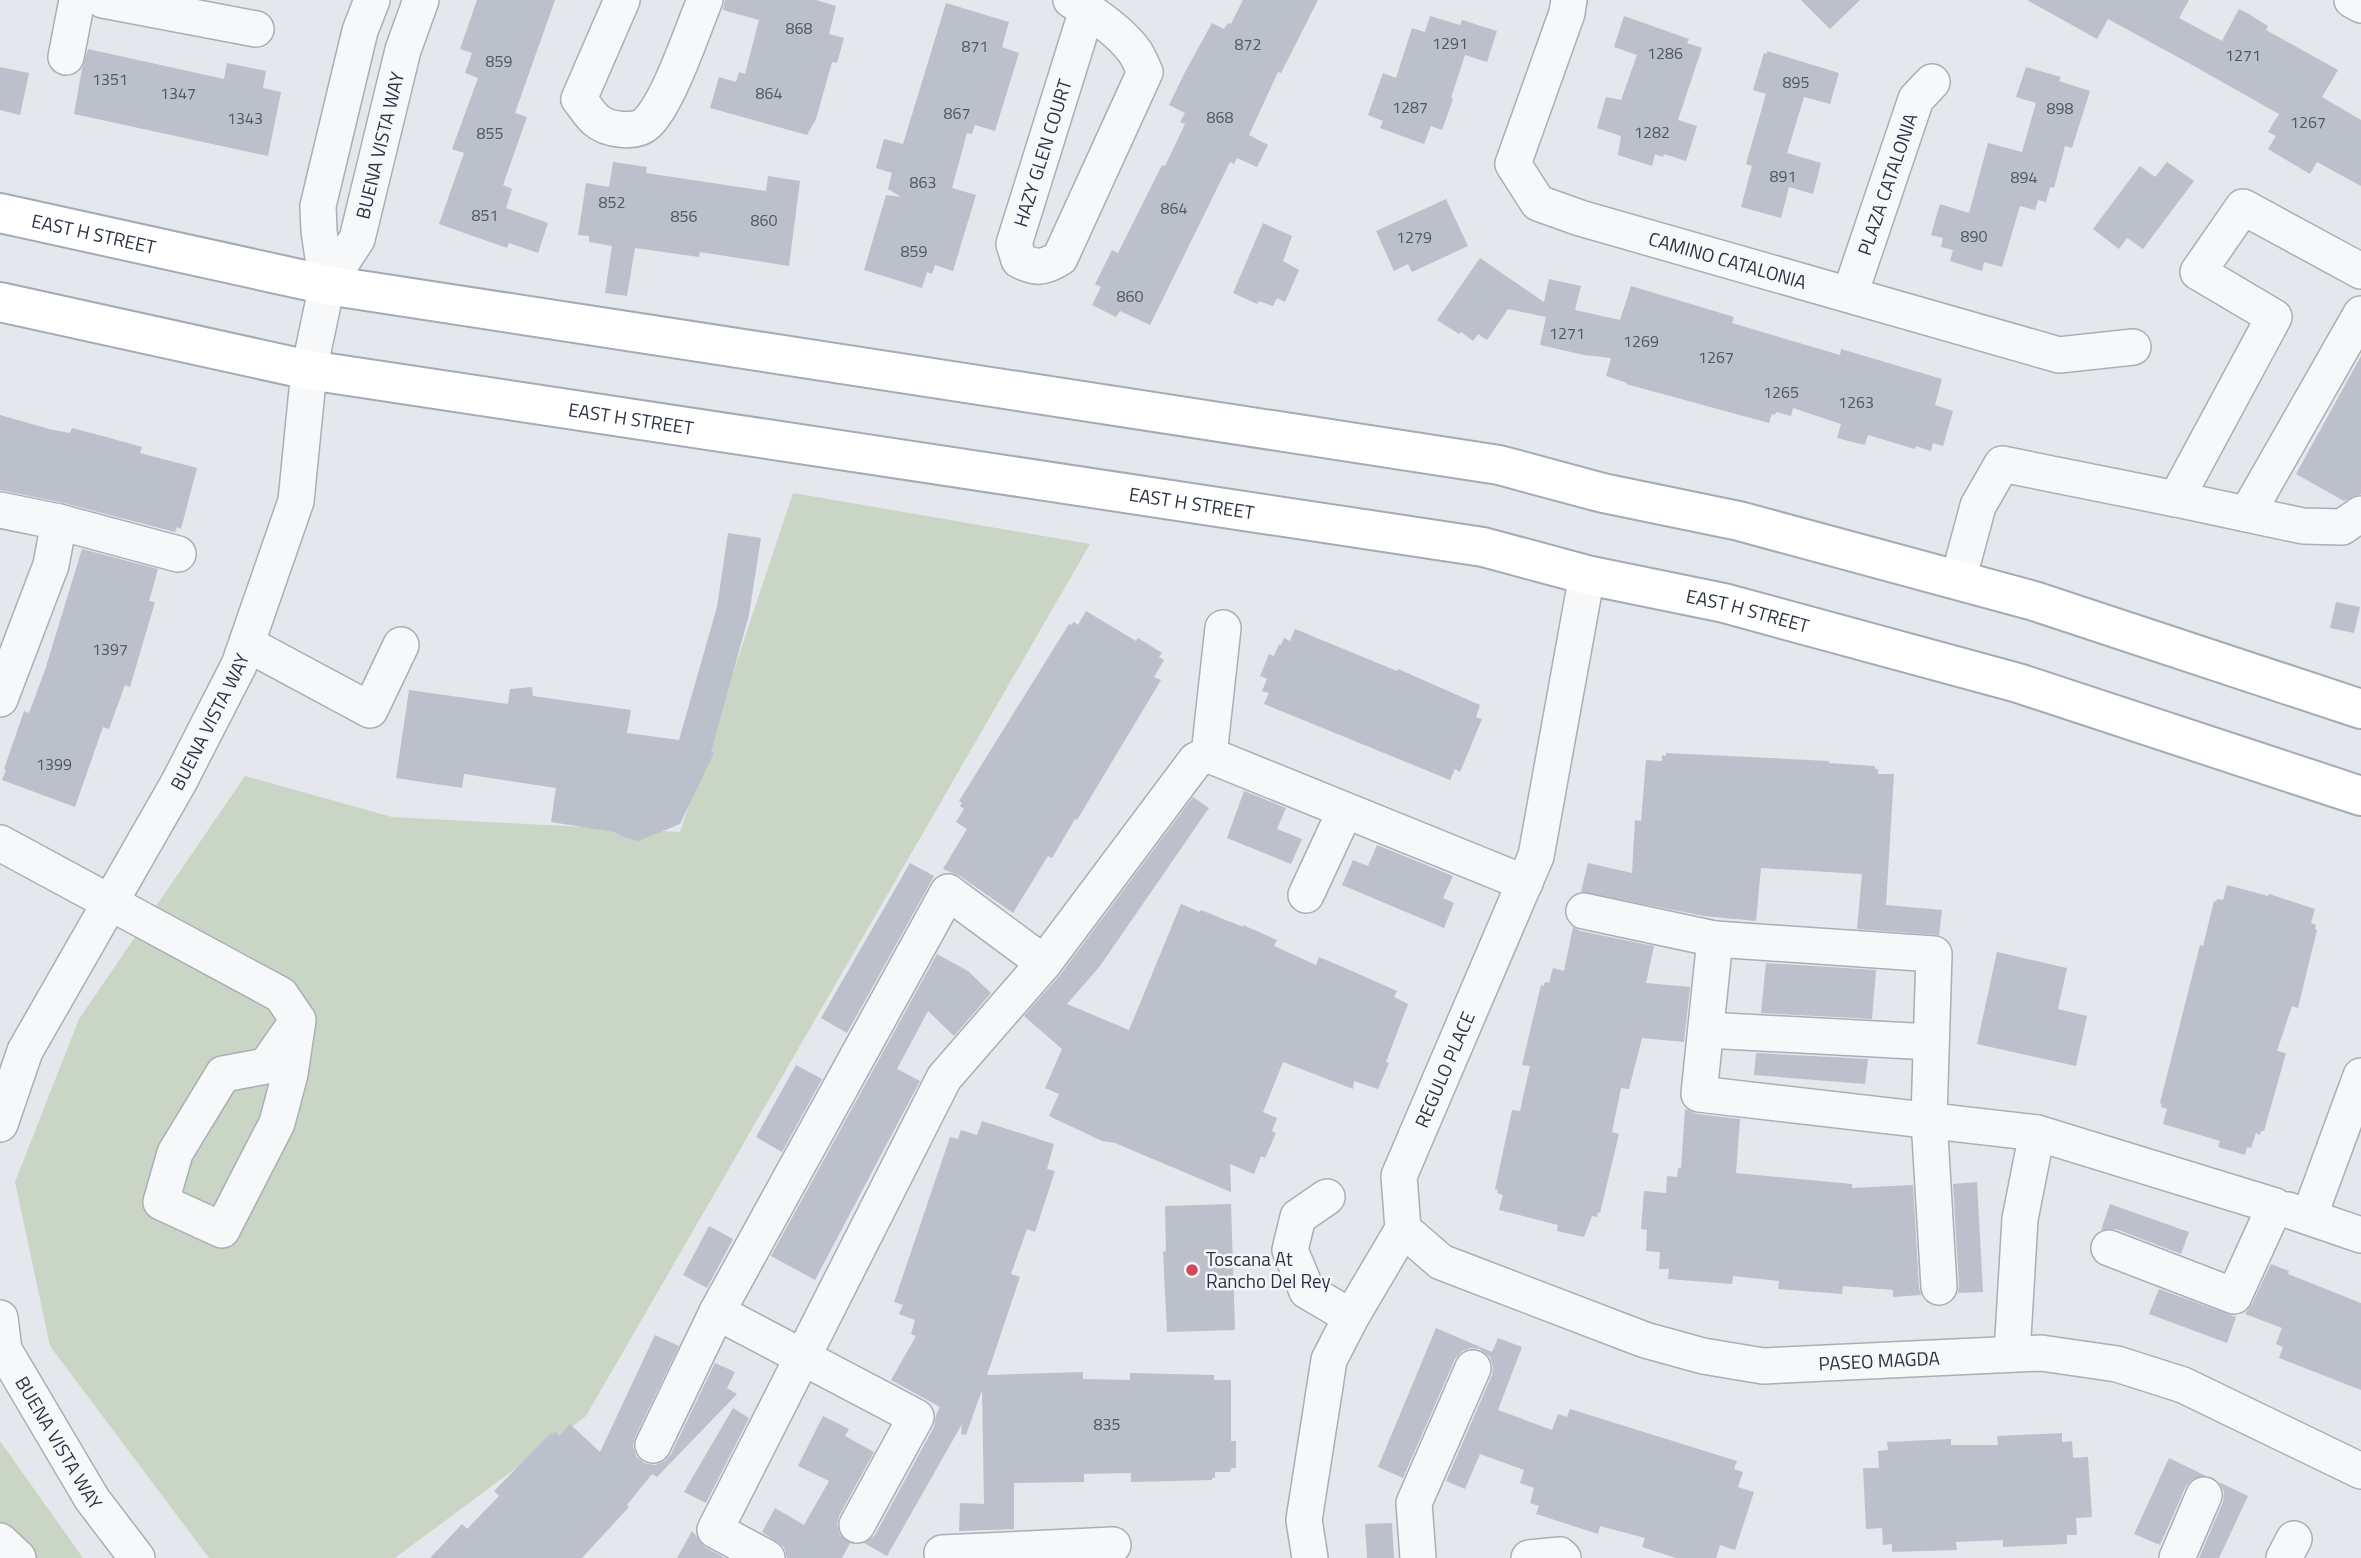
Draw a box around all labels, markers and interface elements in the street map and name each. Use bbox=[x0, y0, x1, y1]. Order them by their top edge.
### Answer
house number: 868 bbox=[786, 16, 812, 40]
house number: 1291 bbox=[1432, 31, 1468, 55]
house number: 872 bbox=[1235, 32, 1261, 56]
house number: 871 bbox=[962, 34, 988, 58]
house number: 1286 bbox=[1647, 41, 1683, 65]
house number: 1271 bbox=[2225, 43, 2261, 67]
house number: 859 bbox=[486, 49, 512, 73]
house number: 1351 bbox=[92, 67, 128, 91]
street label: BUENA VISTA WAY bbox=[347, 68, 411, 222]
house number: 895 bbox=[1783, 70, 1809, 94]
street label: HAZY GLEN COURT bbox=[1005, 75, 1079, 230]
house number: 1347 bbox=[160, 81, 196, 105]
house number: 864 bbox=[756, 81, 782, 105]
house number: 1287 bbox=[1392, 95, 1428, 119]
house number: 898 bbox=[2047, 96, 2073, 120]
house number: 867 bbox=[944, 101, 970, 125]
house number: 868 bbox=[1207, 105, 1233, 129]
house number: 1343 bbox=[227, 106, 263, 130]
street label: PLAZA CATALONIA bbox=[1849, 109, 1924, 259]
house number: 1267 bbox=[2290, 110, 2326, 134]
house number: 1282 bbox=[1634, 120, 1670, 144]
house number: 855 bbox=[477, 121, 503, 145]
house number: 891 bbox=[1770, 164, 1796, 188]
house number: 894 bbox=[2011, 165, 2037, 189]
house number: 863 bbox=[910, 170, 936, 194]
house number: 852 bbox=[599, 190, 625, 214]
house number: 864 bbox=[1161, 196, 1187, 220]
house number: 851 bbox=[472, 203, 498, 227]
house number: 856 bbox=[671, 204, 697, 228]
street label: EAST H STREET bbox=[29, 205, 159, 261]
house number: 860 bbox=[751, 208, 777, 232]
street label: CAMINO CATALONIA bbox=[1645, 223, 1810, 296]
house number: 890 bbox=[1961, 224, 1987, 248]
house number: 1279 bbox=[1396, 225, 1432, 249]
house number: 859 bbox=[901, 239, 927, 263]
house number: 860 bbox=[1117, 284, 1143, 308]
house number: 1271 bbox=[1549, 321, 1585, 345]
house number: 1269 bbox=[1623, 329, 1659, 353]
house number: 1267 bbox=[1698, 345, 1734, 369]
house number: 1265 bbox=[1763, 380, 1799, 404]
house number: 1263 bbox=[1838, 390, 1874, 414]
street label: EAST H STREET bbox=[566, 394, 696, 442]
street label: EAST H STREET bbox=[1127, 479, 1256, 526]
street label: EAST H STREET bbox=[1684, 581, 1813, 640]
house number: 1397 bbox=[92, 637, 128, 661]
street label: BUENA VISTA WAY bbox=[162, 648, 256, 795]
house number: 1399 bbox=[36, 752, 72, 776]
street label: REGULO PLACE bbox=[1406, 1007, 1482, 1132]
place label: Toscana At Rancho Del Rey bbox=[1206, 1244, 1331, 1295]
marker: Toscana At Rancho Del Rey bbox=[1184, 1262, 1200, 1278]
street label: PASEO MAGDA bbox=[1818, 1343, 1940, 1377]
street label: BUENA VISTA WAY bbox=[8, 1370, 110, 1516]
house number: 835 bbox=[1094, 1412, 1120, 1436]

